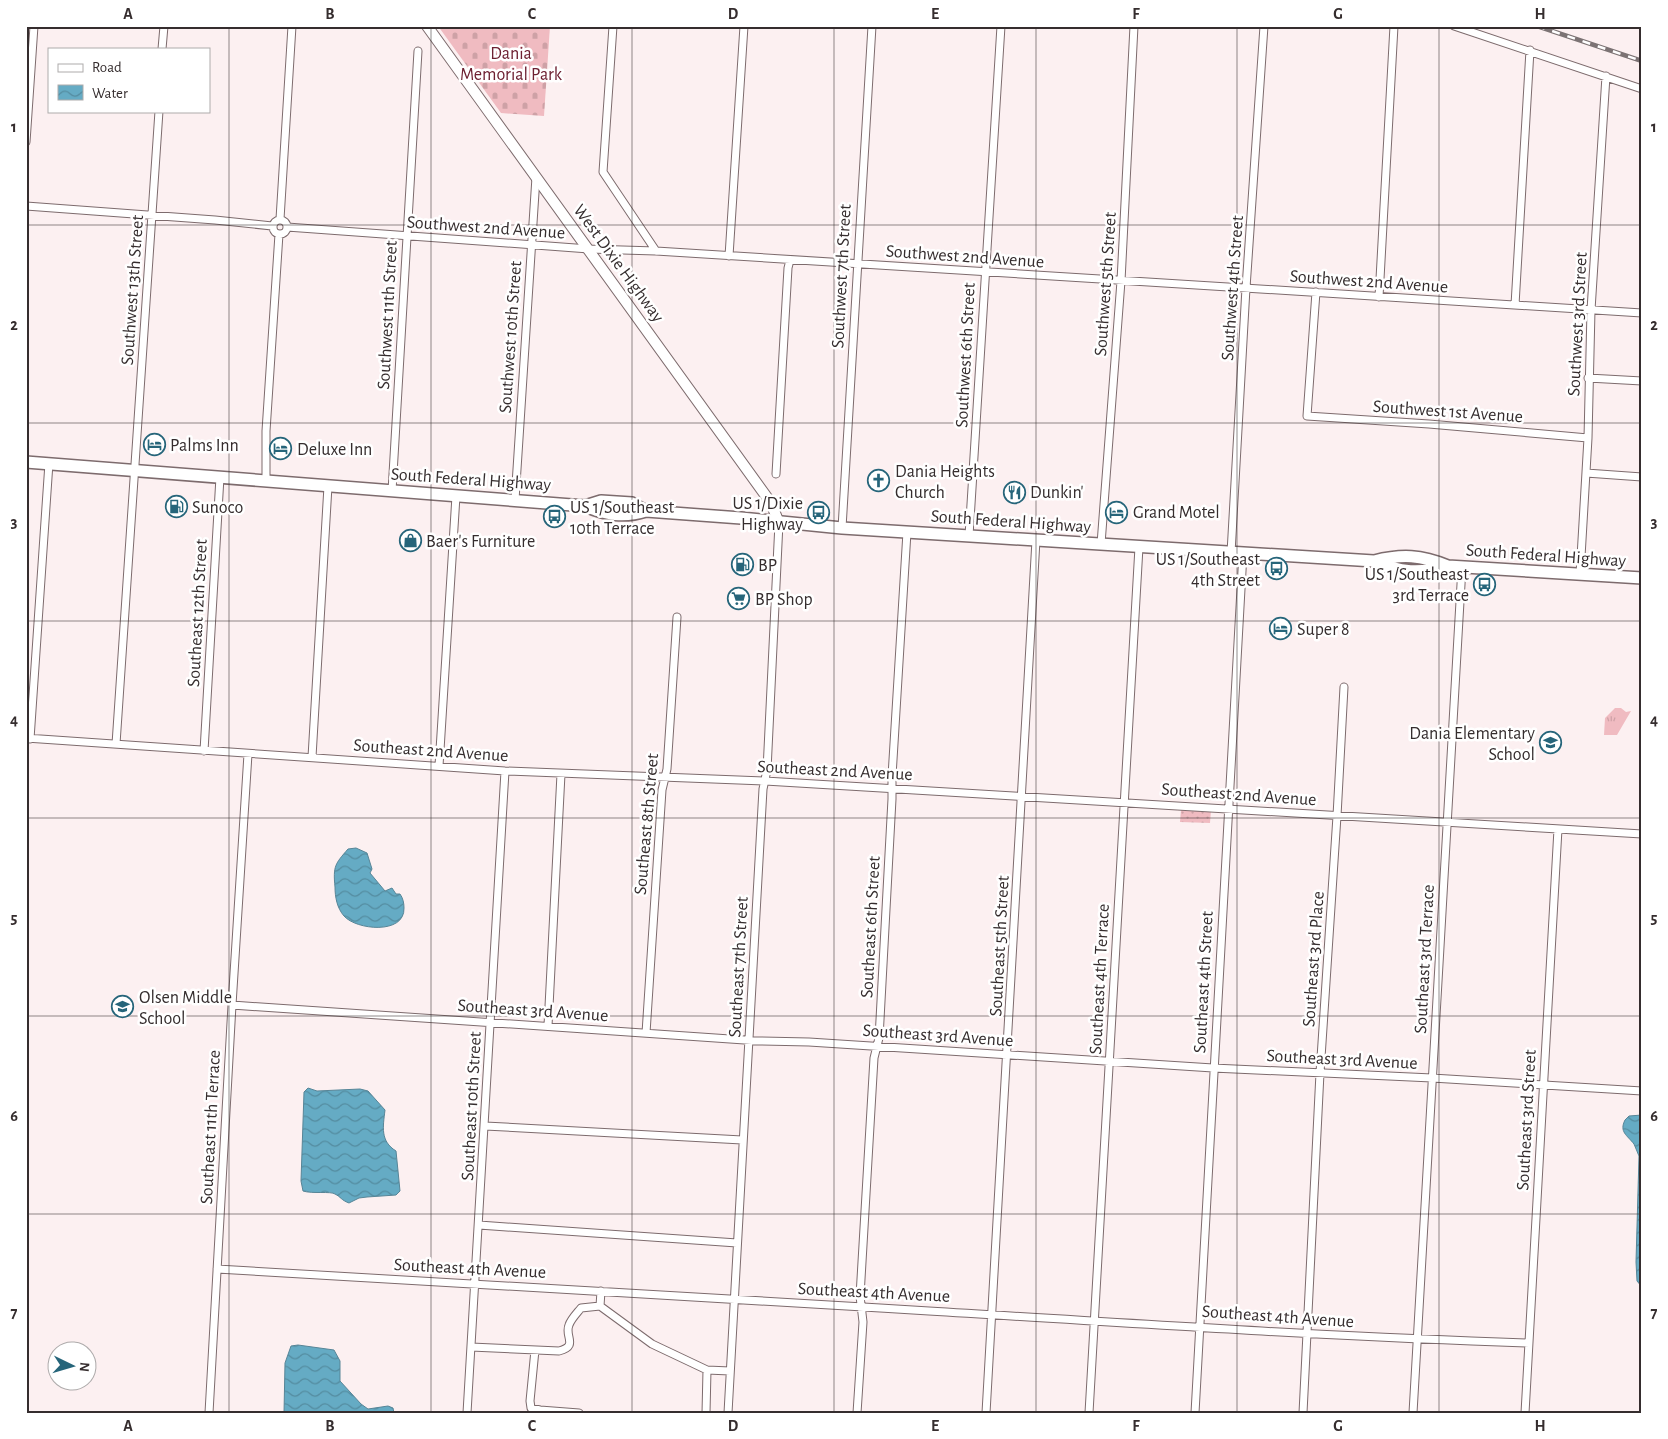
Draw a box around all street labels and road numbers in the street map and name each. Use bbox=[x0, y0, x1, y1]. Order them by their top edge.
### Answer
street label: West Dixie Highway bbox=[570, 201, 667, 326]
street label: Southwest 7th Street bbox=[829, 203, 855, 349]
street label: Southwest 5th Street bbox=[1092, 211, 1120, 357]
street label: Southwest 2nd Avenue bbox=[406, 213, 566, 243]
street label: Southwest 13th Street bbox=[119, 214, 147, 366]
street label: Southwest 4th Street bbox=[1219, 215, 1247, 361]
street label: Southwest 11th Street bbox=[375, 240, 401, 390]
street label: Southwest 2nd Avenue bbox=[885, 242, 1045, 272]
street label: Southwest 3rd Street bbox=[1565, 251, 1591, 397]
street label: Southwest 10th Street bbox=[497, 260, 525, 414]
street label: Southwest 2nd Avenue bbox=[1289, 267, 1449, 297]
street label: Southwest 6th Street bbox=[953, 282, 979, 428]
street label: Southwest 1st Avenue bbox=[1372, 398, 1524, 426]
street label: South Federal Highway bbox=[390, 465, 552, 495]
street label: South Federal Highway bbox=[930, 507, 1092, 537]
street label: Southeast 12th Street bbox=[185, 538, 211, 687]
street label: South Federal Highway bbox=[1465, 541, 1627, 571]
street label: Southeast 2nd Avenue bbox=[353, 737, 509, 765]
street label: Southeast 8th Street bbox=[632, 752, 662, 896]
street label: Southeast 2nd Avenue bbox=[757, 758, 913, 784]
street label: Southeast 2nd Avenue bbox=[1161, 781, 1317, 809]
street label: Southeast 6th Street bbox=[858, 855, 884, 999]
street label: Southeast 5th Street bbox=[987, 875, 1013, 1017]
street label: Southeast 3rd Terrace bbox=[1412, 884, 1438, 1034]
street label: Southeast 3rd Place bbox=[1300, 891, 1328, 1028]
street label: Southeast 7th Street bbox=[726, 896, 752, 1038]
street label: Southeast 4th Terrace bbox=[1087, 903, 1113, 1055]
street label: Southeast 4th Street bbox=[1191, 910, 1217, 1054]
street label: Southeast 3rd Avenue bbox=[457, 997, 609, 1025]
street label: Southeast 3rd Avenue bbox=[862, 1022, 1014, 1050]
street label: Southeast 10th Street bbox=[459, 1031, 485, 1181]
street label: Southeast 3rd Avenue bbox=[1266, 1047, 1418, 1073]
street label: Southeast 11th Terrace bbox=[198, 1049, 224, 1205]
street label: Southeast 3rd Street bbox=[1514, 1049, 1540, 1191]
street label: Southeast 4th Avenue bbox=[393, 1256, 547, 1282]
street label: Southeast 4th Avenue bbox=[797, 1280, 951, 1306]
street label: Southeast 4th Avenue bbox=[1201, 1303, 1355, 1331]

